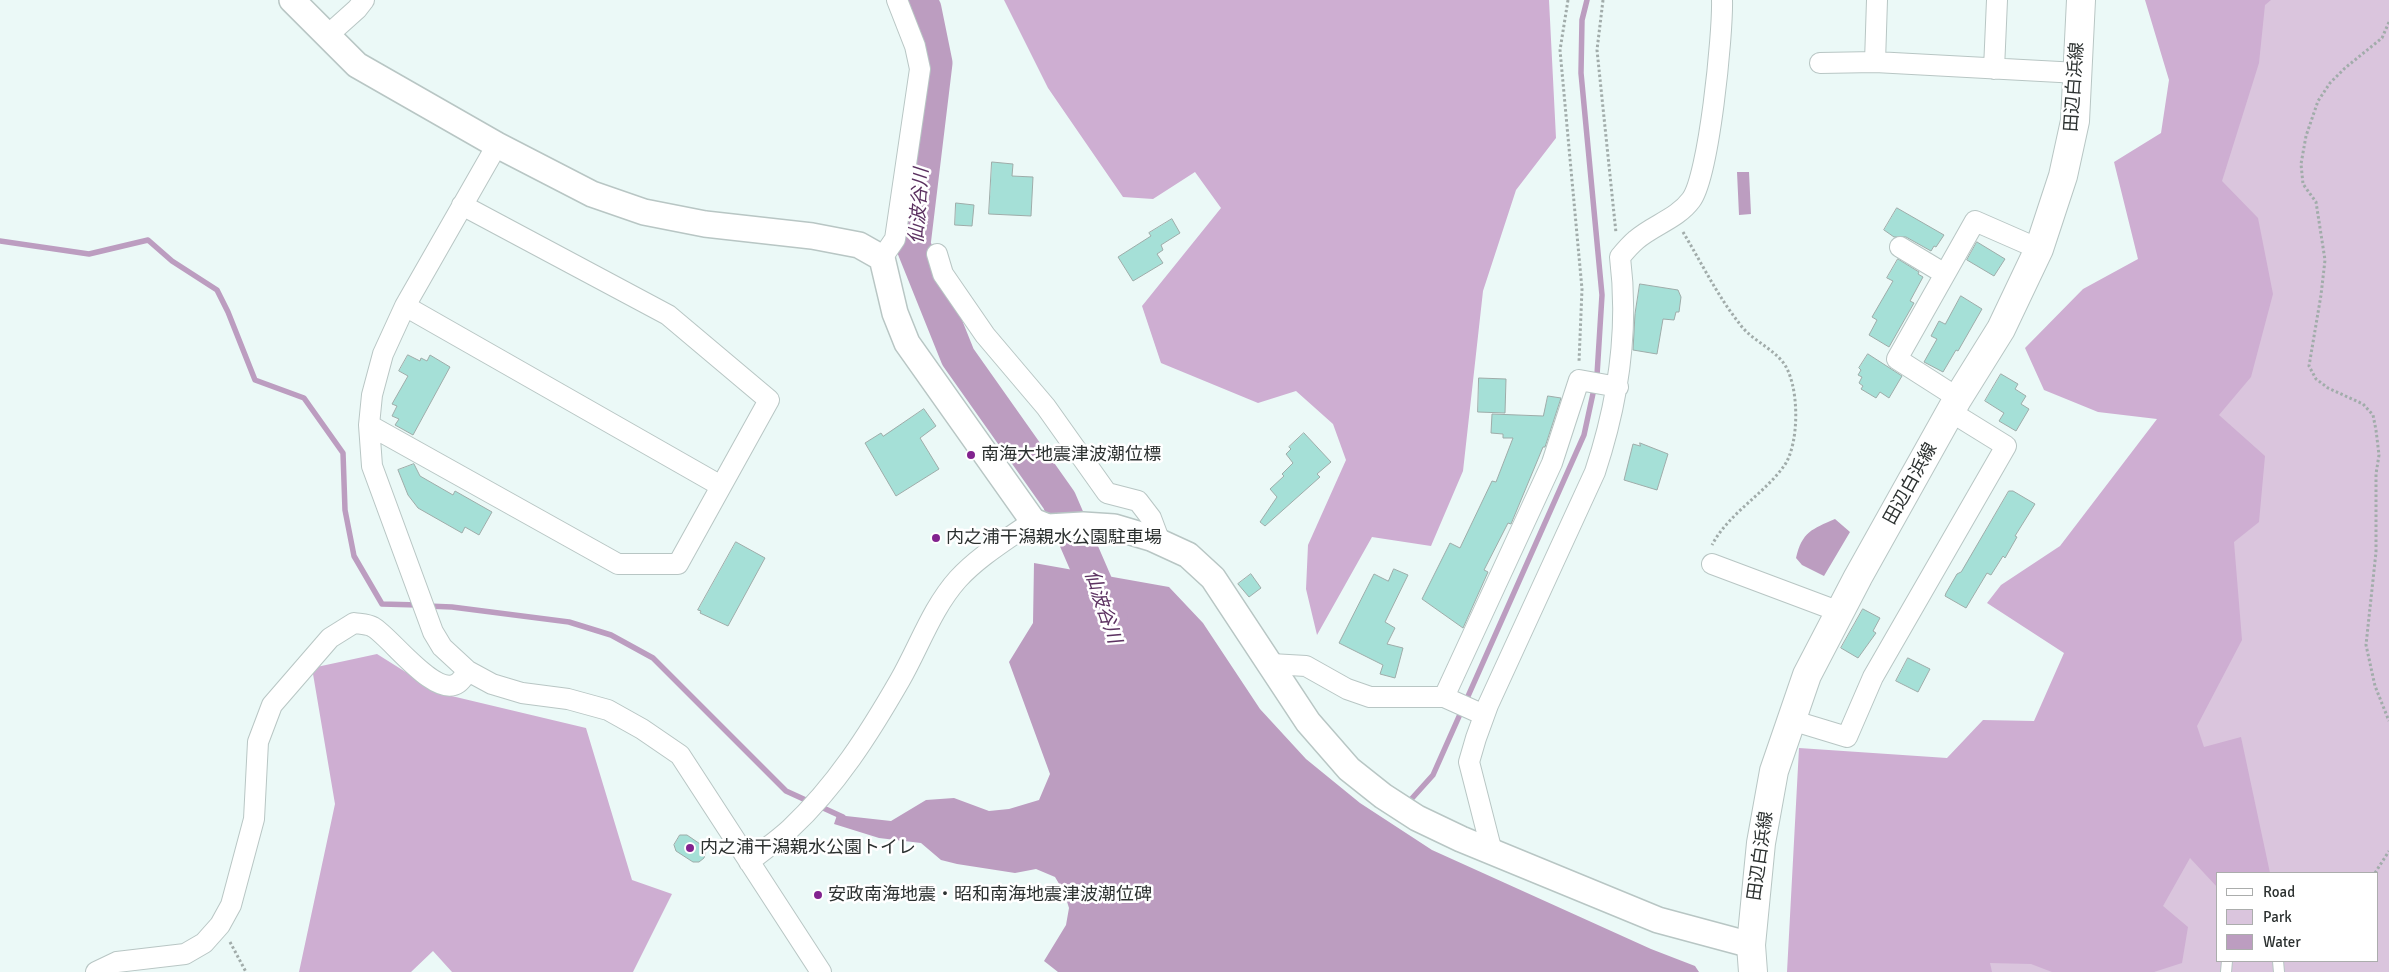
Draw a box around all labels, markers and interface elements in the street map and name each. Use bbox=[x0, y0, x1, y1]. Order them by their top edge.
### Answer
street label: 田辺白浜線 bbox=[2061, 41, 2089, 133]
water label: 仙波谷川 bbox=[906, 167, 934, 245]
street label: 田辺白浜線 bbox=[1880, 439, 1942, 529]
place label: 南海大地震津波潮位標 bbox=[981, 444, 1161, 466]
marker: 南海大地震津波潮位標 bbox=[965, 449, 977, 461]
place label: 内之浦干潟親水公園駐車場 bbox=[946, 527, 1162, 549]
marker: 内之浦干潟親水公園駐車場 bbox=[930, 532, 942, 544]
water label: 仙波谷川 bbox=[1079, 567, 1125, 647]
street label: 田辺白浜線 bbox=[1744, 810, 1778, 902]
place label: 内之浦干潟親水公園トイレ bbox=[700, 837, 916, 859]
marker: 内之浦干潟親水公園トイレ bbox=[684, 842, 696, 854]
legend bbox=[2216, 872, 2379, 962]
text: Road bbox=[2263, 883, 2295, 901]
place label: 安政南海地震・昭和南海地震津波潮位碑 bbox=[828, 884, 1152, 906]
marker: 安政南海地震・昭和南海地震津波潮位碑 bbox=[812, 889, 824, 901]
text: Park bbox=[2263, 908, 2292, 926]
text: Water bbox=[2263, 933, 2301, 951]

